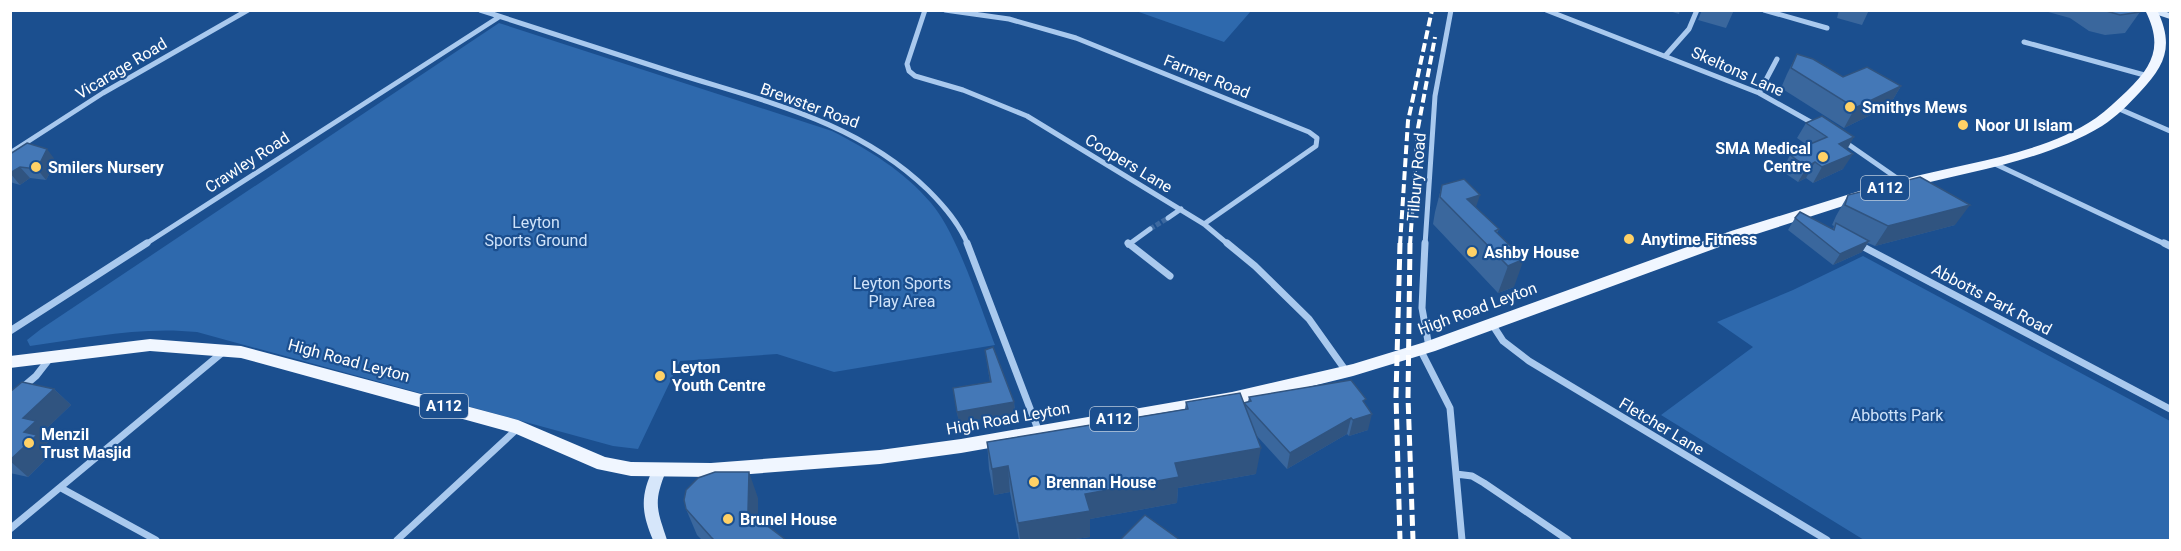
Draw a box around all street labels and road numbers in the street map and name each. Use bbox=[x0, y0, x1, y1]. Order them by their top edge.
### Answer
street label: Vicarage Road bbox=[72, 34, 170, 103]
street label: Skeltons Lane bbox=[1688, 42, 1787, 100]
street label: Farmer Road bbox=[1161, 51, 1253, 102]
street label: Brewster Road bbox=[758, 79, 862, 132]
street label: Crawley Road bbox=[202, 128, 293, 197]
street label: Coopers Lane bbox=[1082, 130, 1176, 197]
street label: Tilbury Road bbox=[1403, 132, 1430, 222]
road number: A112 bbox=[1861, 176, 1909, 200]
street label: Abbotts Park Road bbox=[1929, 260, 2055, 339]
street label: High Road Leyton bbox=[1415, 278, 1539, 339]
street label: High Road Leyton bbox=[286, 335, 412, 386]
road number: A112 bbox=[420, 394, 468, 418]
street label: Fletcher Lane bbox=[1616, 394, 1708, 459]
street label: High Road Leyton bbox=[945, 398, 1071, 439]
road number: A112 bbox=[1090, 407, 1138, 431]

